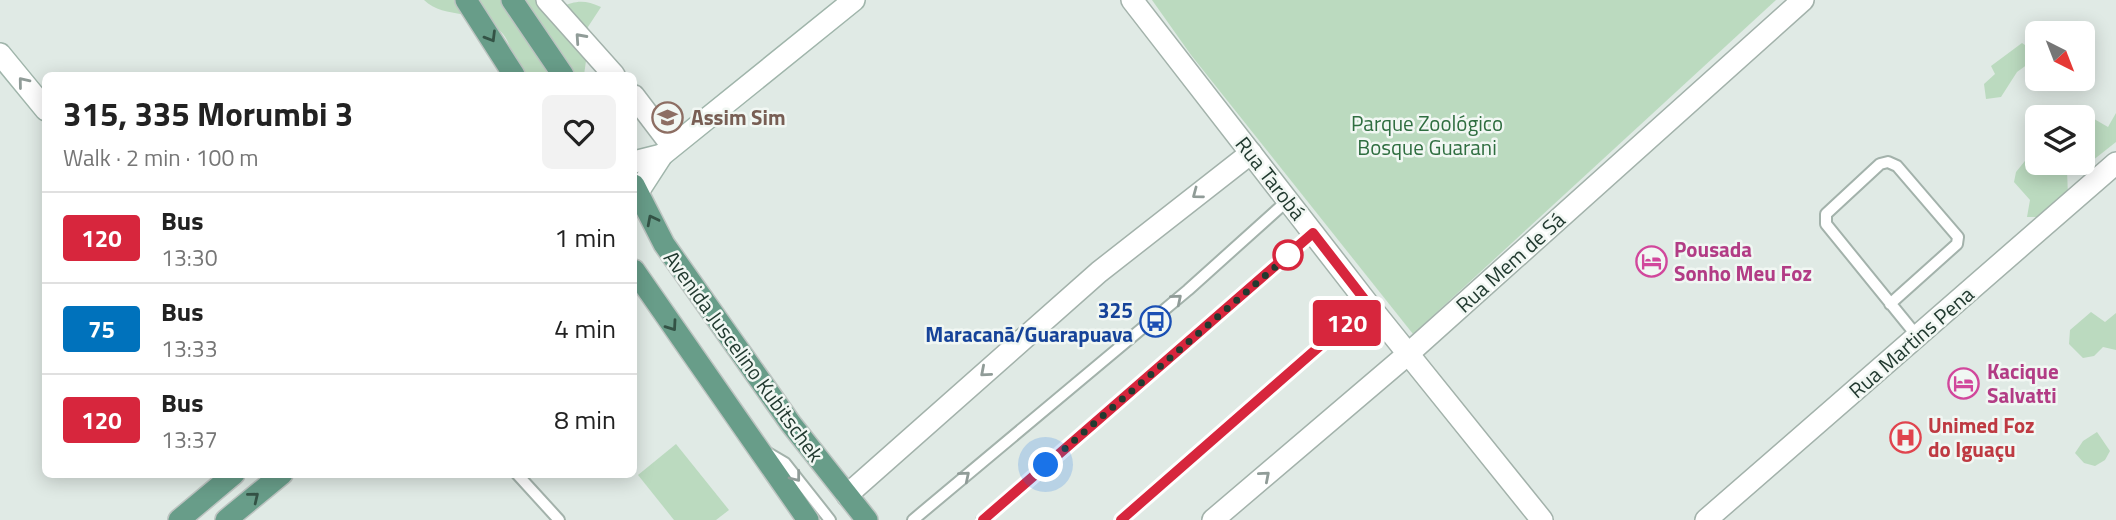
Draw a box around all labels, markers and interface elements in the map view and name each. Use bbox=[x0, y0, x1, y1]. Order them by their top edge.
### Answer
north arrow bbox=[2025, 21, 2095, 91]
map controls bbox=[2025, 21, 2095, 175]
one-way arrow bbox=[482, 30, 495, 43]
one-way arrow bbox=[576, 33, 588, 46]
one-way arrow bbox=[18, 77, 31, 90]
text: 315, 335 Morumbi 3 bbox=[63, 89, 353, 139]
button: heart bbox=[542, 95, 616, 169]
school or university icon: Assim Sim bbox=[651, 100, 685, 134]
place label: Assim Sim bbox=[691, 101, 786, 133]
button: layers bbox=[2025, 105, 2095, 175]
park label: Parque Zoológico Bosque Guarani bbox=[1351, 107, 1503, 163]
street label: Rua Tarobá bbox=[1228, 129, 1314, 227]
text: Walk · 2 min · 100 m bbox=[63, 140, 259, 175]
one-way arrow bbox=[1192, 186, 1204, 198]
text: Bus bbox=[161, 201, 203, 240]
street label: Rua Mem de Sá bbox=[1448, 204, 1572, 320]
one-way arrow bbox=[646, 215, 660, 227]
text: 1 min bbox=[554, 218, 616, 257]
text: 120 bbox=[81, 220, 122, 256]
place label: Pousada Sonho Meu Foz bbox=[1674, 233, 1812, 289]
text: 13:30 bbox=[161, 240, 218, 275]
unlabelled marker bbox=[1273, 240, 1303, 270]
street label: Avenida Juscelino Kubitschek bbox=[656, 244, 832, 468]
hotel icon: Pousada Sonho Meu Foz bbox=[1634, 244, 1668, 278]
street label: Rua Martins Pena bbox=[1841, 278, 1981, 406]
text: Bus bbox=[161, 292, 203, 331]
place label: 325 Maracanã/Guarapuava bbox=[925, 294, 1133, 350]
one-way arrow bbox=[1169, 295, 1182, 307]
line badge: 120 bbox=[1307, 300, 1387, 346]
bus stop icon: 325 Maracanã/Guarapuava bbox=[1139, 305, 1173, 339]
text: 120 bbox=[1327, 305, 1367, 341]
text: 4 min bbox=[554, 309, 616, 348]
text: 75 bbox=[88, 311, 115, 347]
one-way arrow bbox=[664, 318, 676, 331]
text: 13:33 bbox=[161, 331, 218, 366]
place label: Kacique Salvatti bbox=[1987, 355, 2059, 411]
one-way arrow bbox=[980, 364, 993, 376]
hotel icon: Kacique Salvatti bbox=[1947, 366, 1981, 400]
text: Bus bbox=[161, 383, 203, 422]
text: 8 min bbox=[554, 400, 616, 439]
text: 120 bbox=[81, 402, 122, 438]
place label: Unimed Foz do Iguaçu bbox=[1928, 409, 2035, 465]
hospital icon: Unimed Foz do Iguaçu bbox=[1888, 420, 1922, 454]
text: 13:37 bbox=[161, 422, 218, 457]
your location bbox=[1028, 447, 1063, 482]
one-way arrow bbox=[787, 470, 800, 482]
one-way arrow bbox=[1257, 471, 1270, 484]
one-way arrow bbox=[957, 472, 970, 484]
one-way arrow bbox=[245, 493, 258, 505]

